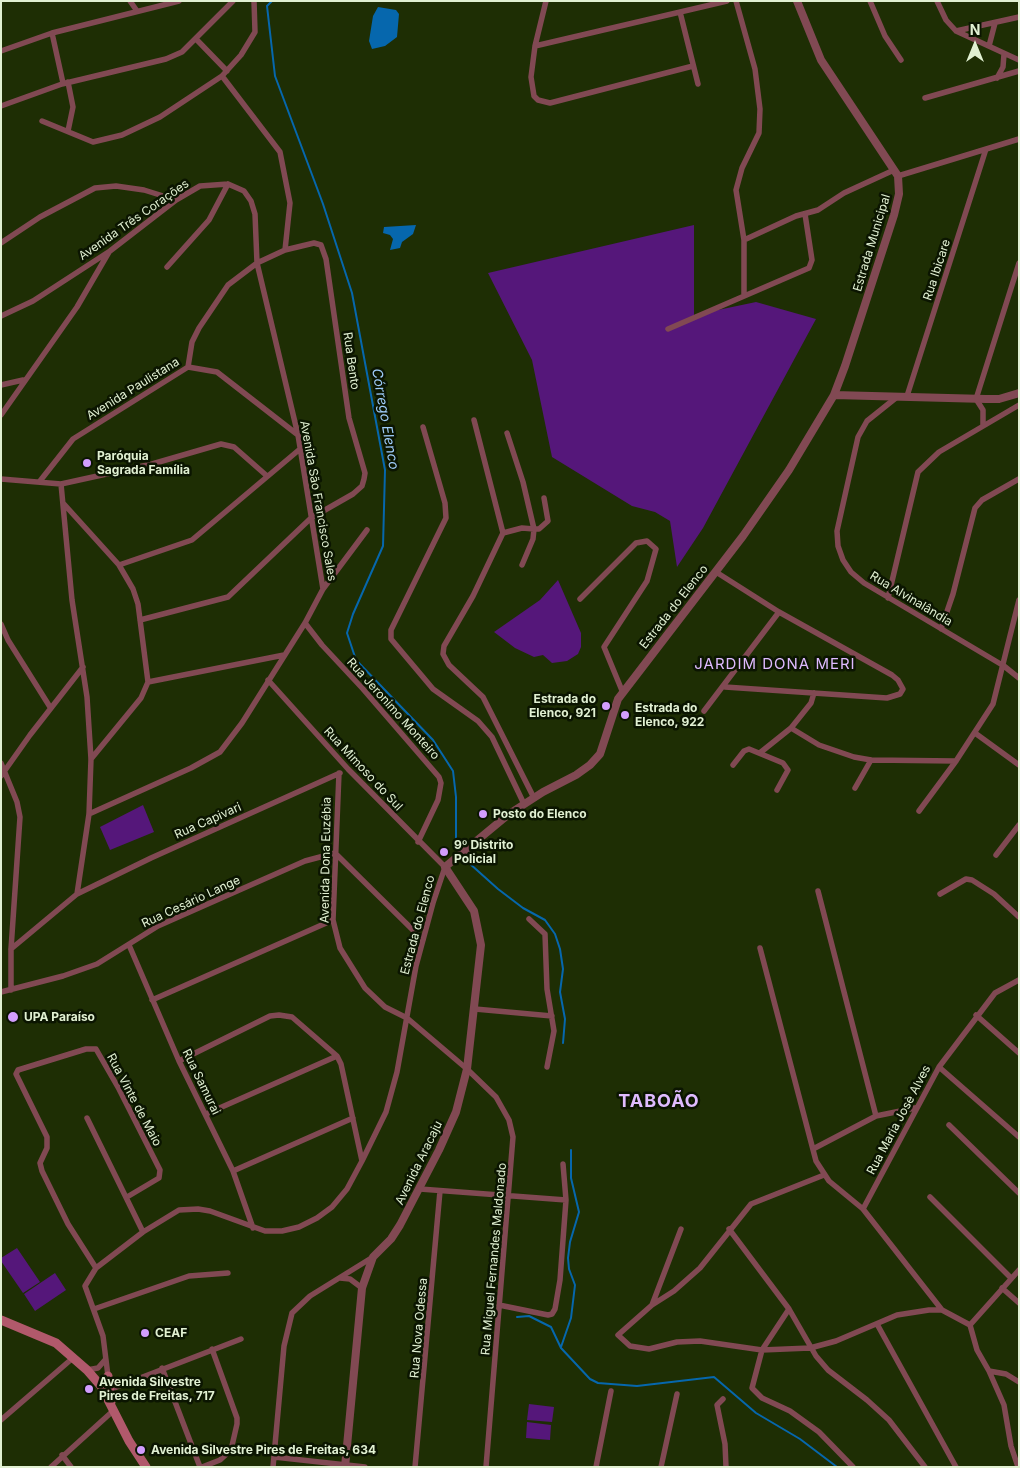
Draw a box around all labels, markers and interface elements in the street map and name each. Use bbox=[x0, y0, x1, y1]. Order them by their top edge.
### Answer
north arrow bbox=[950, 20, 1000, 70]
text: N bbox=[970, 21, 980, 38]
street label: Avenida Três Corações bbox=[76, 176, 192, 264]
street label: Estrada Municipal bbox=[850, 193, 894, 293]
street label: Rua Ibicare bbox=[920, 238, 954, 302]
street label: Rua Bento bbox=[340, 331, 362, 391]
street label: Avenida Paulistana bbox=[84, 355, 182, 423]
water label: Córrego Elenco bbox=[368, 367, 402, 471]
street label: Avenida São Francisco Sales bbox=[297, 420, 339, 582]
place label: Paróquia Sagrada Família bbox=[97, 449, 190, 477]
marker: Paróquia Sagrada Família bbox=[81, 457, 93, 469]
street label: Estrada do Elenco bbox=[637, 562, 711, 652]
street label: Rua Alvinalândia bbox=[867, 569, 955, 629]
street label: Rua Jeronimo Monteiro bbox=[344, 655, 442, 763]
district label: JARDIM DONA MERI bbox=[692, 655, 858, 673]
place label: Estrada do Elenco, 921 bbox=[529, 692, 596, 720]
marker: Estrada do Elenco, 921 bbox=[600, 700, 612, 712]
place label: Estrada do Elenco, 922 bbox=[635, 701, 704, 729]
marker: Estrada do Elenco, 922 bbox=[619, 709, 631, 721]
street label: Rua Mimoso do Sul bbox=[321, 724, 405, 814]
street label: Avenida Dona Euzébia bbox=[318, 797, 334, 923]
street label: Rua Capivari bbox=[172, 800, 244, 842]
place label: Posto do Elenco bbox=[493, 807, 587, 821]
marker: Posto do Elenco bbox=[477, 808, 489, 820]
place label: 9º Distrito Policial bbox=[454, 838, 513, 866]
marker: 9º Distrito Policial bbox=[438, 846, 450, 858]
street label: Rua Cesário Lange bbox=[140, 873, 242, 931]
street label: Estrada do Elenco bbox=[398, 874, 438, 976]
marker: UPA Paraíso bbox=[6, 1010, 20, 1024]
place label: UPA Paraíso bbox=[24, 1010, 95, 1024]
street label: Rua Samurai bbox=[179, 1047, 223, 1117]
street label: Rua Vinte de Maio bbox=[104, 1051, 164, 1149]
street label: Rua Maria Josè Alves bbox=[864, 1063, 934, 1177]
district label: TABOÃO bbox=[618, 1091, 700, 1113]
street label: Avenida Aracaju bbox=[392, 1119, 446, 1207]
street label: Rua Miguel Fernandes Maldonado bbox=[478, 1162, 510, 1356]
street label: Rua Nova Odessa bbox=[407, 1277, 431, 1379]
place label: CEAF bbox=[155, 1326, 187, 1340]
marker: CEAF bbox=[139, 1327, 151, 1339]
place label: Avenida Silvestre Pires de Freitas, 717 bbox=[99, 1375, 215, 1403]
marker: Avenida Silvestre Pires de Freitas, 717 bbox=[83, 1383, 95, 1395]
place label: Avenida Silvestre Pires de Freitas, 634 bbox=[151, 1443, 376, 1457]
marker: Avenida Silvestre Pires de Freitas, 634 bbox=[135, 1444, 147, 1456]

